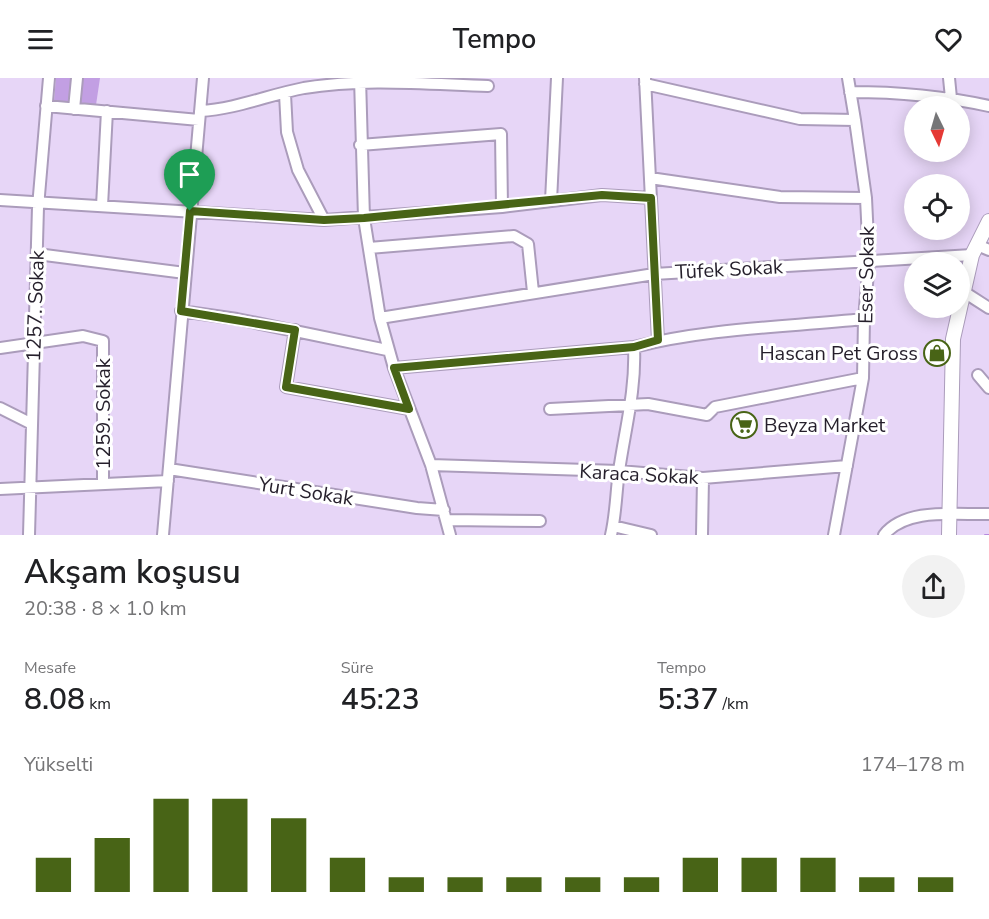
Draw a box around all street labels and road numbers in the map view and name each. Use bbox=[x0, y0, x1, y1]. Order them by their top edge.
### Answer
street label: Eser Sokak bbox=[852, 225, 881, 324]
street label: 1257. Sokak bbox=[20, 249, 51, 362]
street label: Tüfek Sokak bbox=[674, 253, 785, 286]
street label: 1259. Sokak bbox=[90, 357, 117, 470]
street label: Karaca Sokak bbox=[579, 458, 700, 491]
street label: Yurt Sokak bbox=[256, 471, 356, 512]

